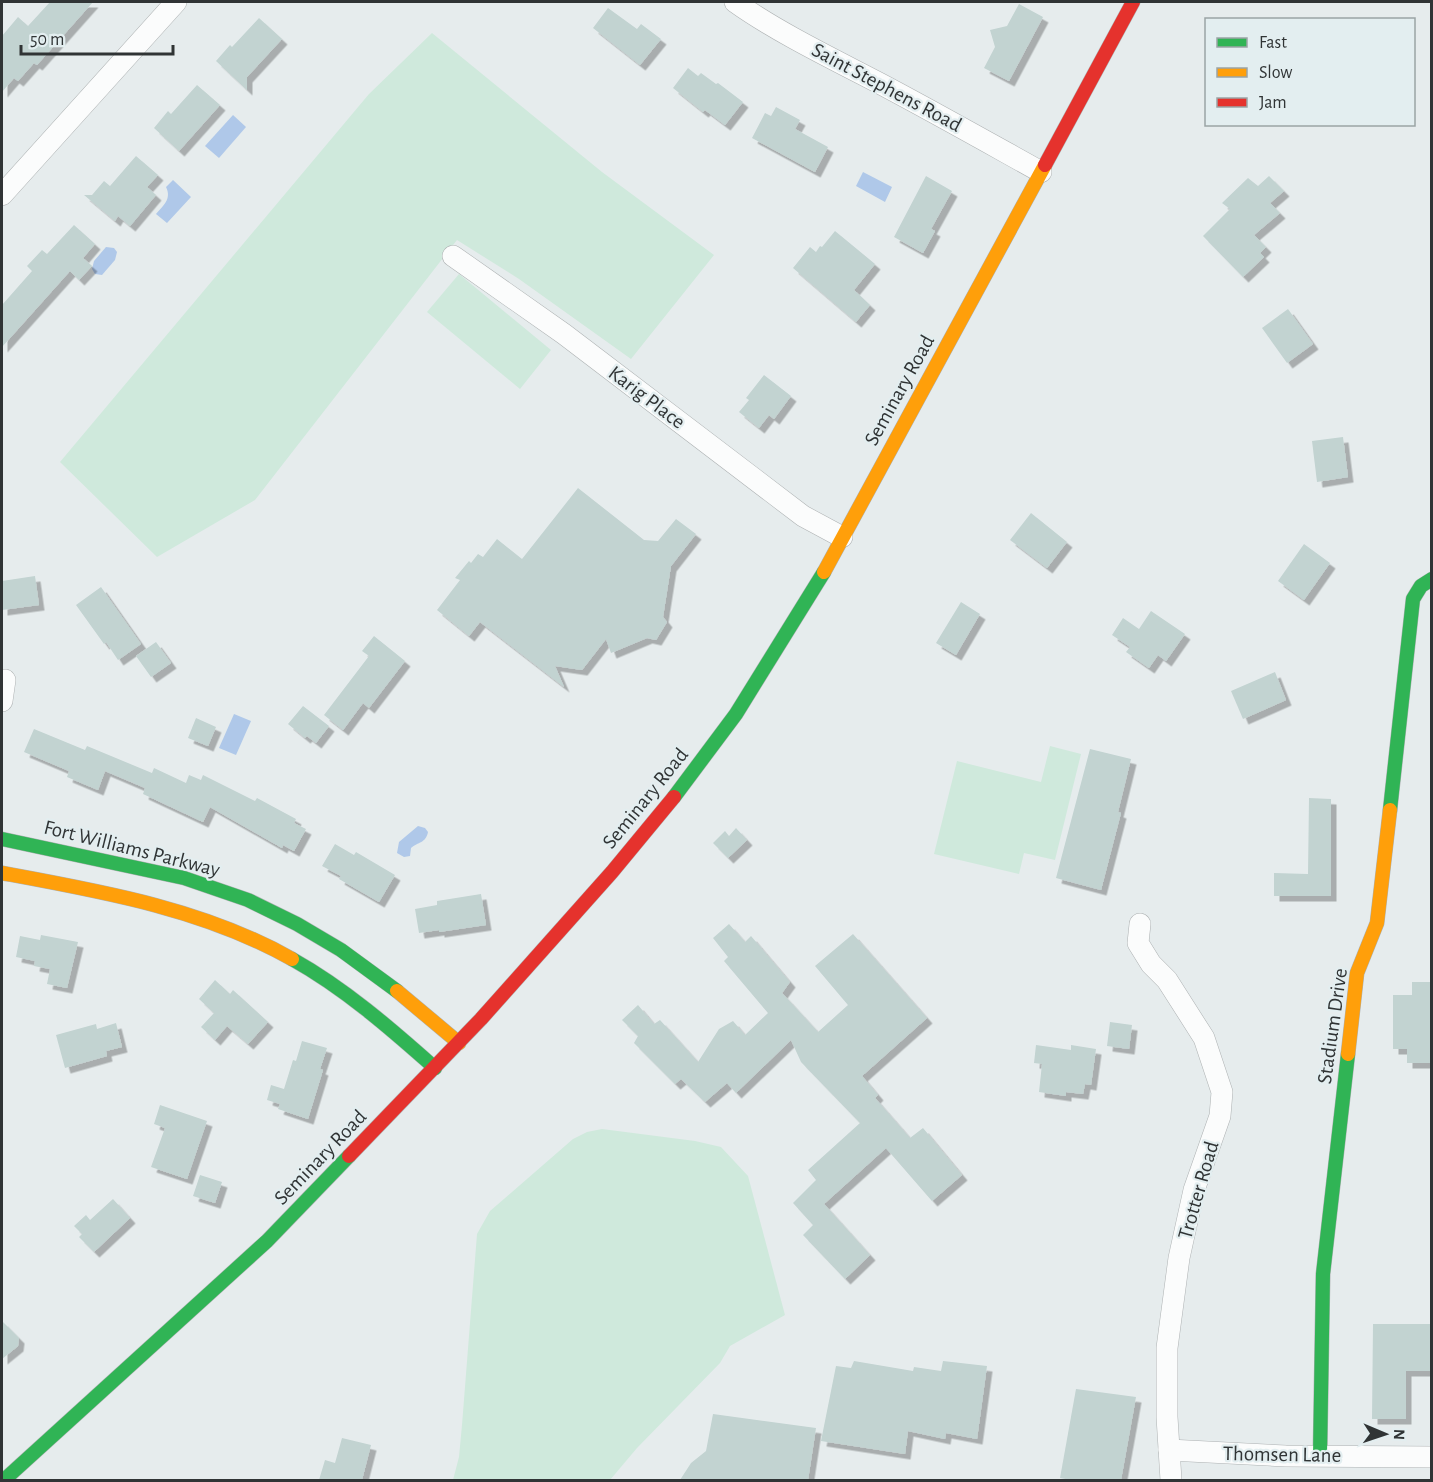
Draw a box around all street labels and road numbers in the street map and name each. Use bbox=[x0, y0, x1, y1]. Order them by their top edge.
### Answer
street label: Saint Stephens Road bbox=[808, 39, 965, 136]
street label: Seminary Road bbox=[861, 331, 938, 449]
street label: Karig Place bbox=[604, 362, 689, 433]
street label: Seminary Road bbox=[599, 744, 692, 853]
street label: Fort Williams Parkway bbox=[42, 816, 222, 881]
street label: Stadium Drive bbox=[1314, 967, 1351, 1085]
street label: Seminary Road bbox=[270, 1106, 371, 1209]
street label: Trotter Road bbox=[1174, 1139, 1223, 1241]
street label: Thomsen Lane bbox=[1223, 1443, 1341, 1466]

